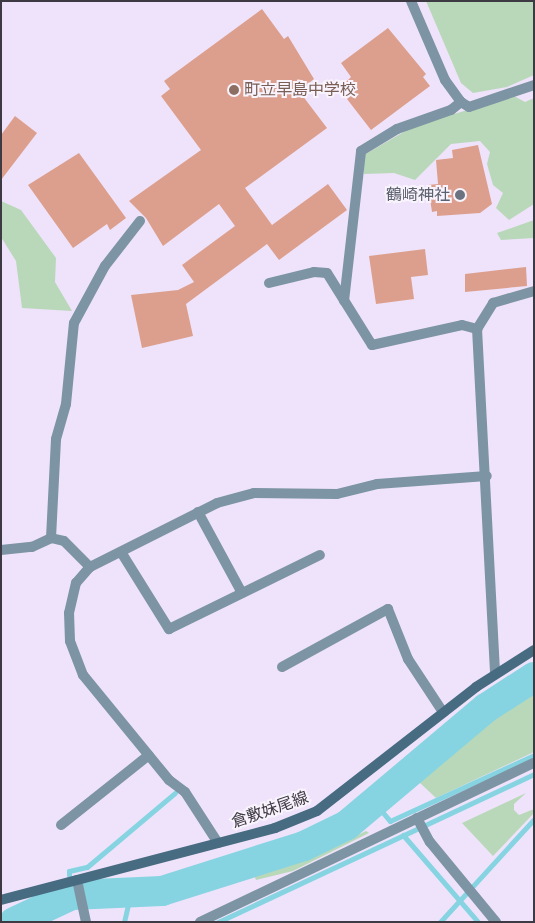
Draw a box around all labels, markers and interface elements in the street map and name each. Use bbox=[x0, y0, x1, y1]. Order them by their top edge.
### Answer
place label: 町立早島中学校 bbox=[244, 80, 356, 100]
marker: 町立早島中学校 bbox=[228, 84, 240, 96]
place label: 鶴崎神社 bbox=[386, 185, 450, 205]
marker: 鶴崎神社 bbox=[454, 189, 466, 201]
street label: 倉敷妹尾線 bbox=[229, 788, 311, 832]

